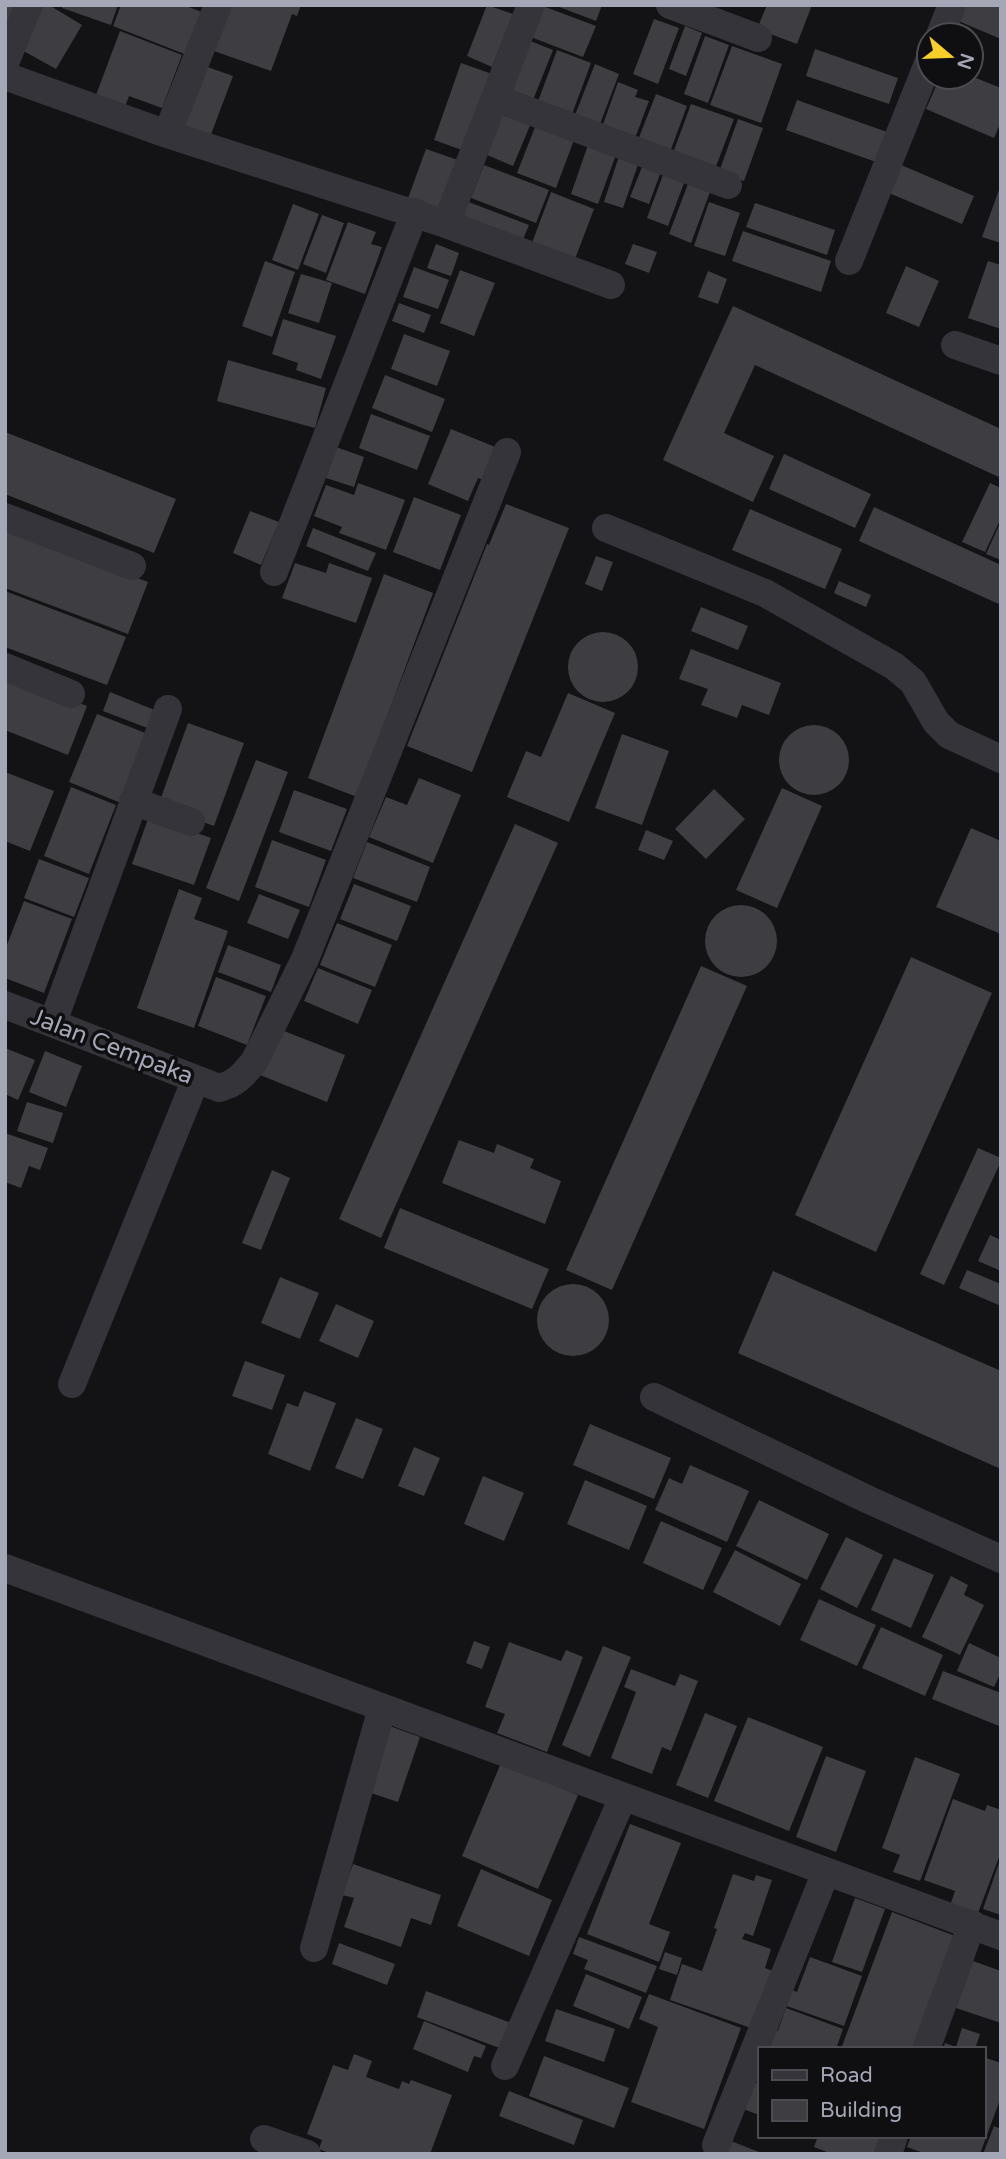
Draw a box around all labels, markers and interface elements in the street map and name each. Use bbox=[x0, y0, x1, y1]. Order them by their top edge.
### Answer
north arrow bbox=[915, 21, 985, 91]
text: N bbox=[952, 50, 978, 72]
street label: Jalan Cempaka bbox=[26, 1002, 197, 1091]
legend bbox=[758, 2047, 985, 2138]
text: Road bbox=[820, 2063, 873, 2088]
text: Building bbox=[820, 2098, 902, 2123]

